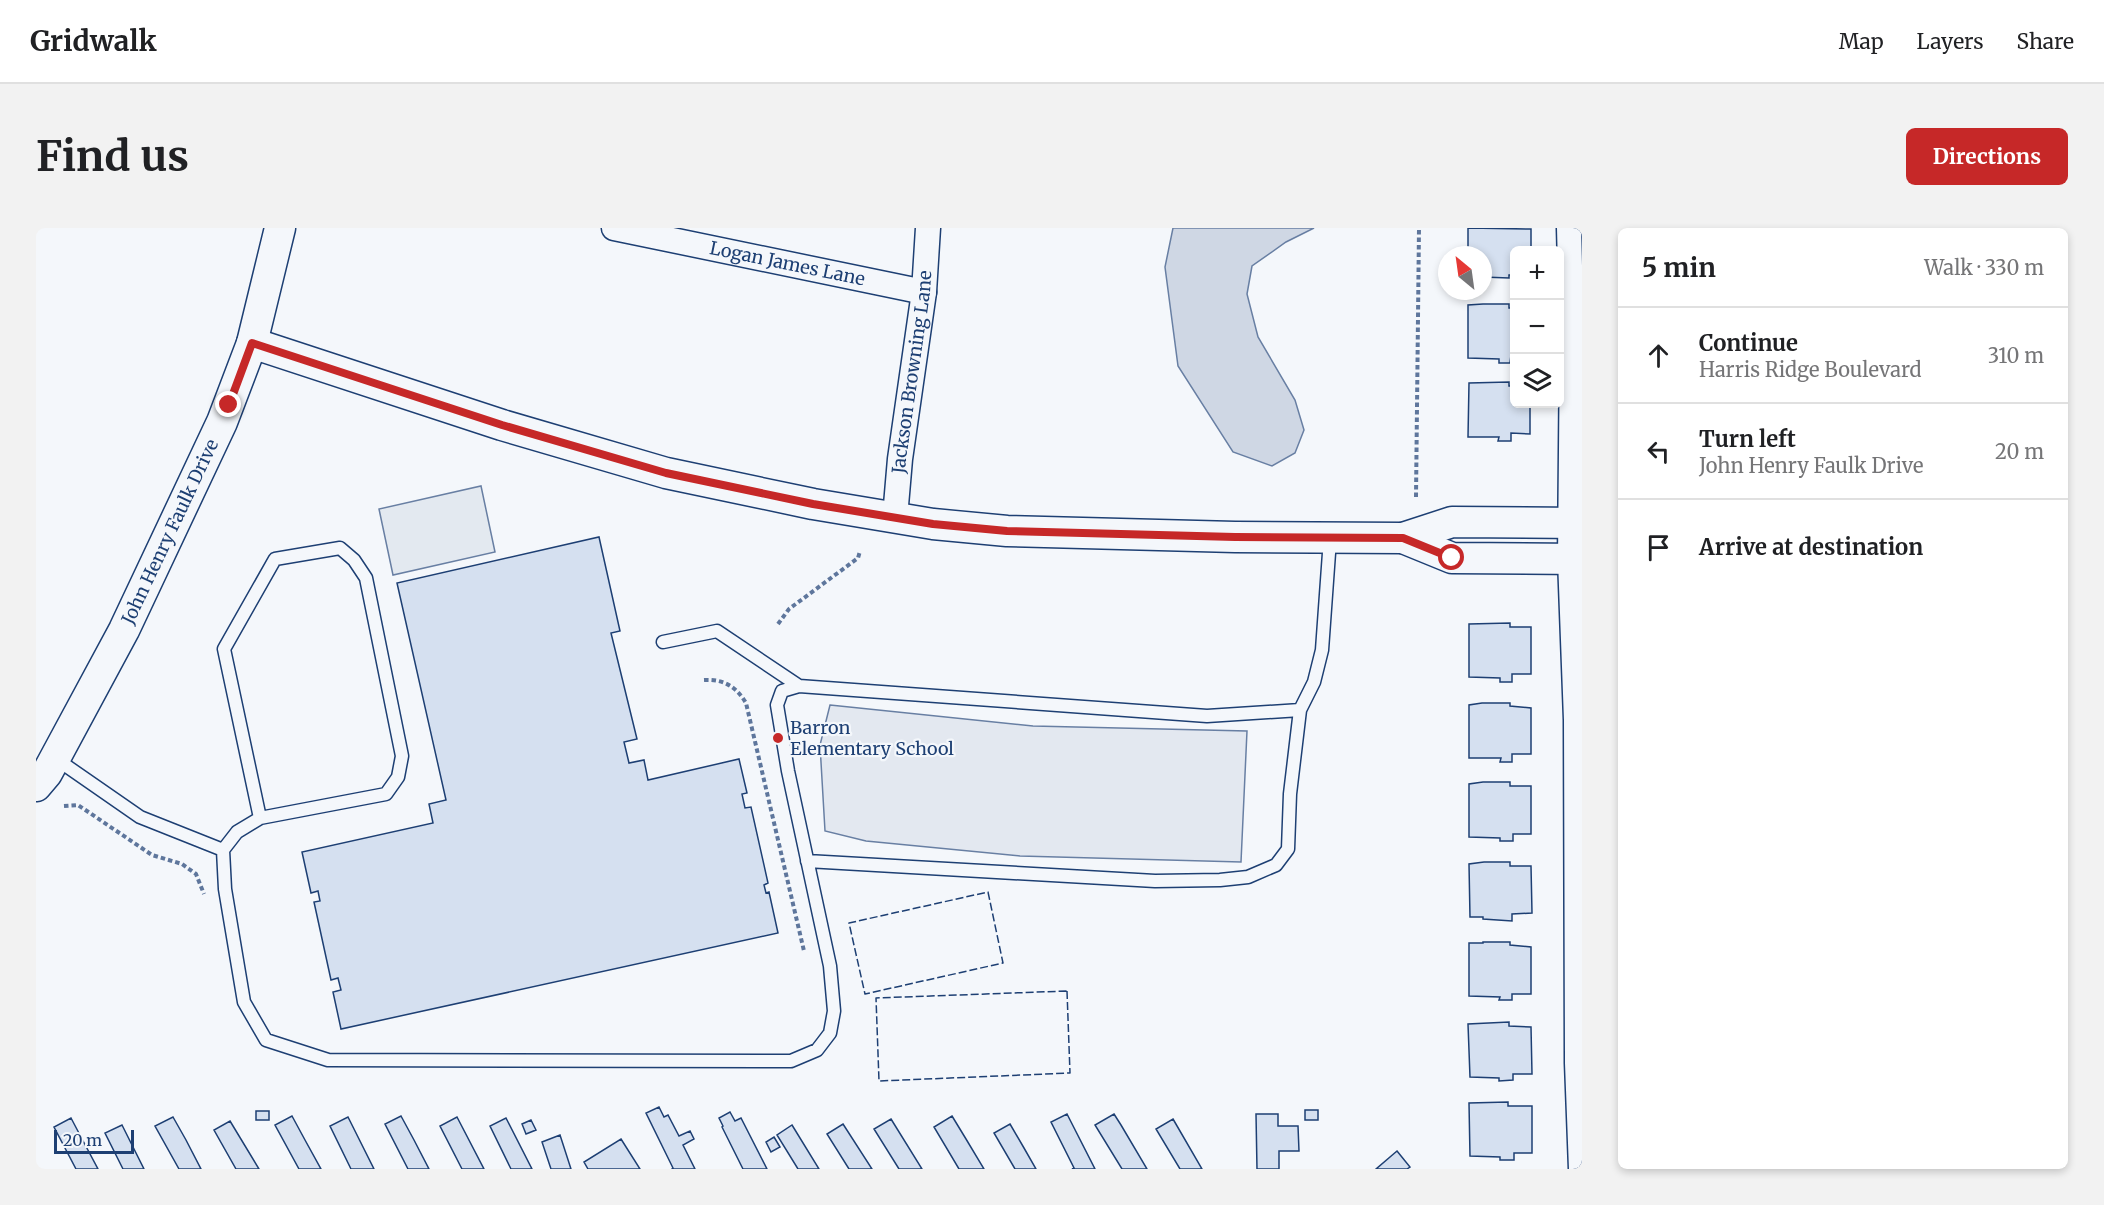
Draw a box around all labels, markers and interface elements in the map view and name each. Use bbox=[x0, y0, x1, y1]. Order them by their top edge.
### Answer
text: Gridwalk bbox=[30, 23, 157, 59]
text: Map bbox=[1839, 28, 1884, 55]
text: Layers bbox=[1917, 28, 1984, 55]
text: Share bbox=[2017, 28, 2074, 55]
button: Directions bbox=[1906, 128, 2068, 185]
text: Find us bbox=[36, 130, 189, 182]
street label: Logan James Lane bbox=[708, 236, 867, 291]
north arrow bbox=[1438, 246, 1492, 300]
map controls bbox=[1510, 246, 1564, 408]
button: + bbox=[1510, 246, 1564, 300]
text: 5 min bbox=[1642, 251, 1716, 284]
text: Walk · 330 m bbox=[1924, 255, 2044, 280]
street label: Jackson Browning Lane bbox=[887, 270, 936, 475]
button: − bbox=[1510, 300, 1564, 354]
text: Continue bbox=[1699, 329, 1798, 357]
icon: ahead bbox=[1642, 339, 1675, 372]
text: 310 m bbox=[1988, 343, 2044, 368]
button: layers bbox=[1510, 354, 1564, 408]
text: Harris Ridge Boulevard bbox=[1699, 357, 1922, 382]
route end bbox=[215, 391, 241, 417]
text: Turn left bbox=[1699, 425, 1796, 453]
street label: John Henry Faulk Drive bbox=[116, 435, 223, 629]
icon: left bbox=[1642, 435, 1675, 468]
text: 20 m bbox=[1995, 439, 2044, 464]
text: John Henry Faulk Drive bbox=[1699, 453, 1923, 478]
icon: arrive bbox=[1642, 531, 1675, 564]
text: Arrive at destination bbox=[1699, 533, 1923, 561]
route start bbox=[1438, 544, 1464, 570]
place label: Barron Elementary School bbox=[790, 716, 954, 760]
marker: Barron Elementary School bbox=[771, 731, 785, 745]
scale bar bbox=[54, 1127, 134, 1154]
text: 20 m bbox=[63, 1130, 102, 1150]

